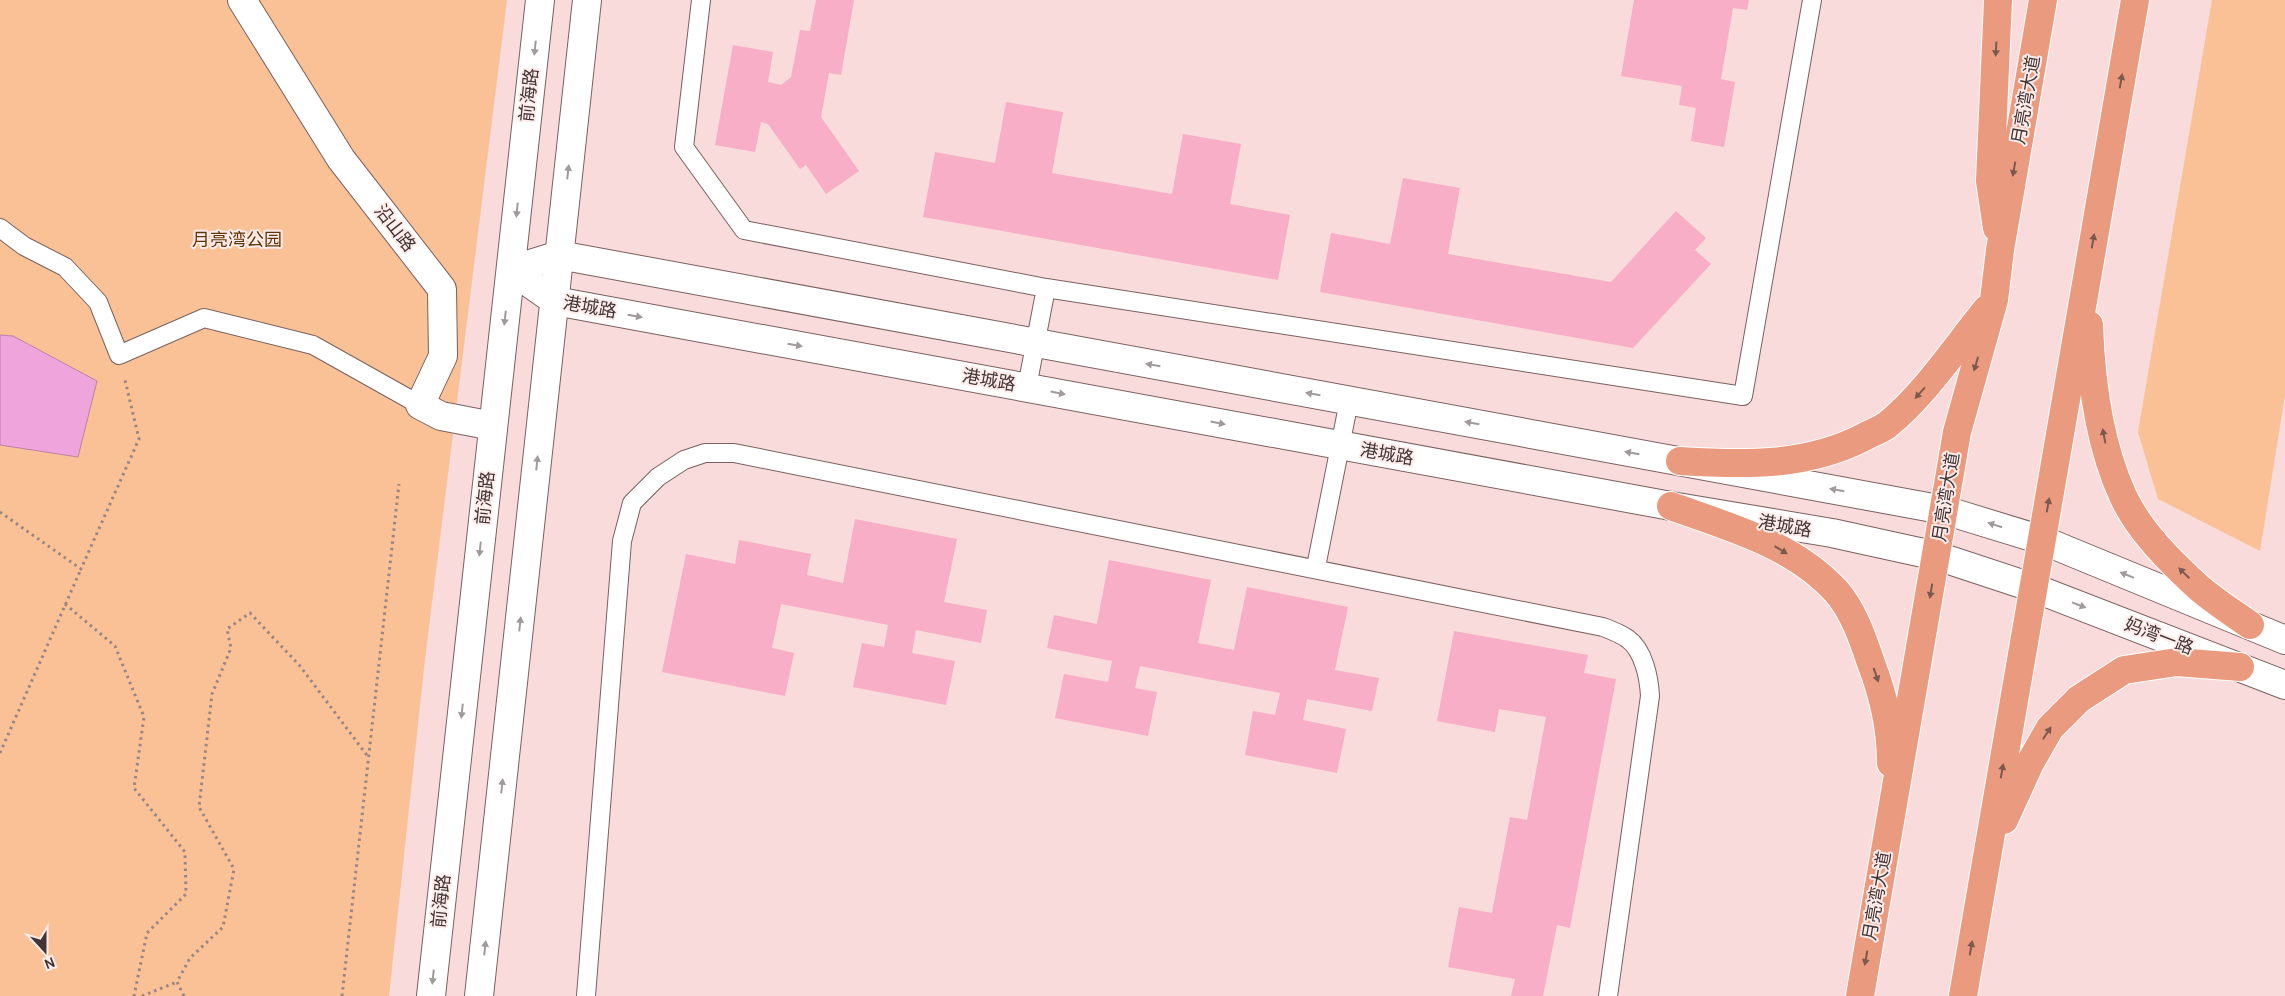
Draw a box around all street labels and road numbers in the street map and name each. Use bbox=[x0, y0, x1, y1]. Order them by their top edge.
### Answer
street label: 月亮湾大道 bbox=[2007, 54, 2045, 146]
street label: 前海路 bbox=[515, 67, 543, 123]
street label: 沿山路 bbox=[370, 200, 420, 256]
street label: 港城路 bbox=[562, 291, 618, 323]
street label: 港城路 bbox=[961, 364, 1017, 396]
street label: 港城路 bbox=[1359, 438, 1415, 470]
street label: 月亮湾大道 bbox=[1928, 451, 1964, 543]
street label: 前海路 bbox=[471, 470, 499, 526]
street label: 港城路 bbox=[1757, 510, 1813, 542]
street label: 妈湾一路 bbox=[2121, 613, 2197, 659]
street label: 月亮湾大道 bbox=[1858, 850, 1896, 942]
street label: 前海路 bbox=[427, 873, 455, 929]

